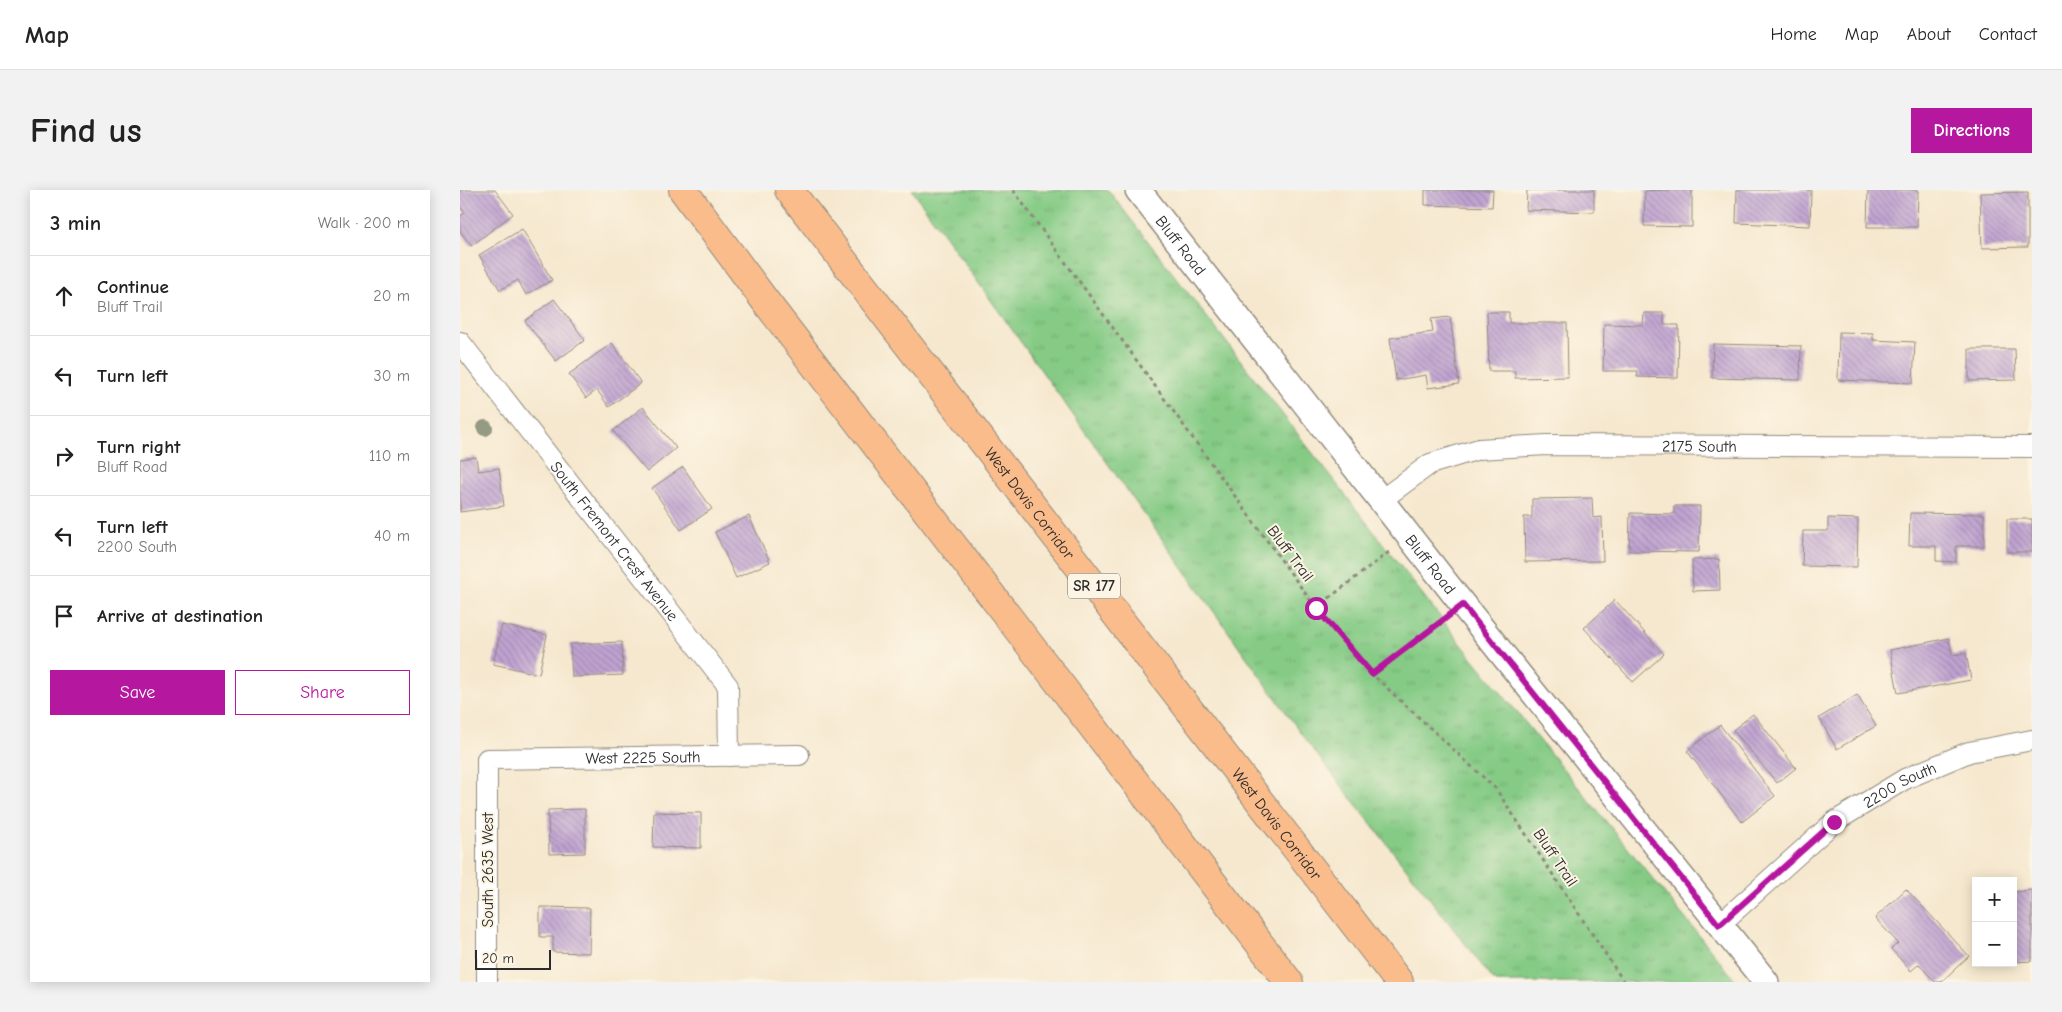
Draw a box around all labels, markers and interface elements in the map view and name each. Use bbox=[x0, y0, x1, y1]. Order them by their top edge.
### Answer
text: Map bbox=[25, 21, 69, 49]
text: Home bbox=[1770, 24, 1817, 45]
text: Map bbox=[1845, 24, 1879, 45]
text: About bbox=[1907, 24, 1951, 45]
text: Contact bbox=[1979, 24, 2037, 45]
button: Directions bbox=[1911, 108, 2032, 153]
text: Find us bbox=[30, 110, 142, 151]
text: 3 min bbox=[50, 211, 101, 235]
street label: Bluff Road bbox=[1152, 212, 1209, 279]
text: Walk · 200 m bbox=[318, 214, 410, 232]
text: Continue bbox=[97, 276, 169, 298]
icon: ahead bbox=[50, 282, 78, 310]
text: 20 m bbox=[373, 287, 410, 305]
text: Bluff Trail bbox=[97, 298, 163, 316]
icon: left bbox=[50, 362, 78, 390]
text: Turn left bbox=[97, 365, 168, 387]
text: 30 m bbox=[374, 367, 410, 385]
text: Turn right bbox=[97, 436, 181, 458]
street label: 2175 South bbox=[1662, 437, 1737, 456]
icon: right bbox=[50, 442, 78, 470]
street label: West Davis Corridor bbox=[981, 444, 1078, 563]
text: 110 m bbox=[369, 447, 410, 465]
text: Bluff Road bbox=[97, 458, 167, 476]
street label: South Fremont Crest Avenue bbox=[546, 458, 682, 625]
text: Turn left bbox=[97, 516, 168, 538]
icon: left bbox=[50, 522, 78, 550]
street label: Bluff Trail bbox=[1263, 522, 1317, 585]
text: 40 m bbox=[374, 527, 410, 545]
street label: Bluff Road bbox=[1401, 531, 1459, 598]
text: 2200 South bbox=[97, 538, 177, 556]
road number: SR 177 bbox=[1068, 574, 1120, 598]
route start bbox=[1305, 597, 1328, 620]
icon: arrive bbox=[50, 602, 78, 630]
text: Arrive at destination bbox=[97, 605, 263, 627]
button: Save bbox=[50, 670, 225, 715]
button: Share bbox=[235, 670, 410, 715]
street label: West 2225 South bbox=[585, 748, 701, 768]
street label: 2200 South bbox=[1860, 759, 1939, 812]
street label: West Davis Corridor bbox=[1228, 765, 1325, 884]
route end bbox=[1823, 811, 1846, 834]
street label: South 2635 West bbox=[479, 812, 497, 928]
street label: Bluff Trail bbox=[1529, 825, 1581, 890]
map controls bbox=[1972, 877, 2017, 967]
button: + bbox=[1972, 877, 2017, 922]
button: − bbox=[1972, 922, 2017, 967]
scale bar bbox=[475, 947, 551, 970]
text: 20 m bbox=[482, 950, 514, 967]

